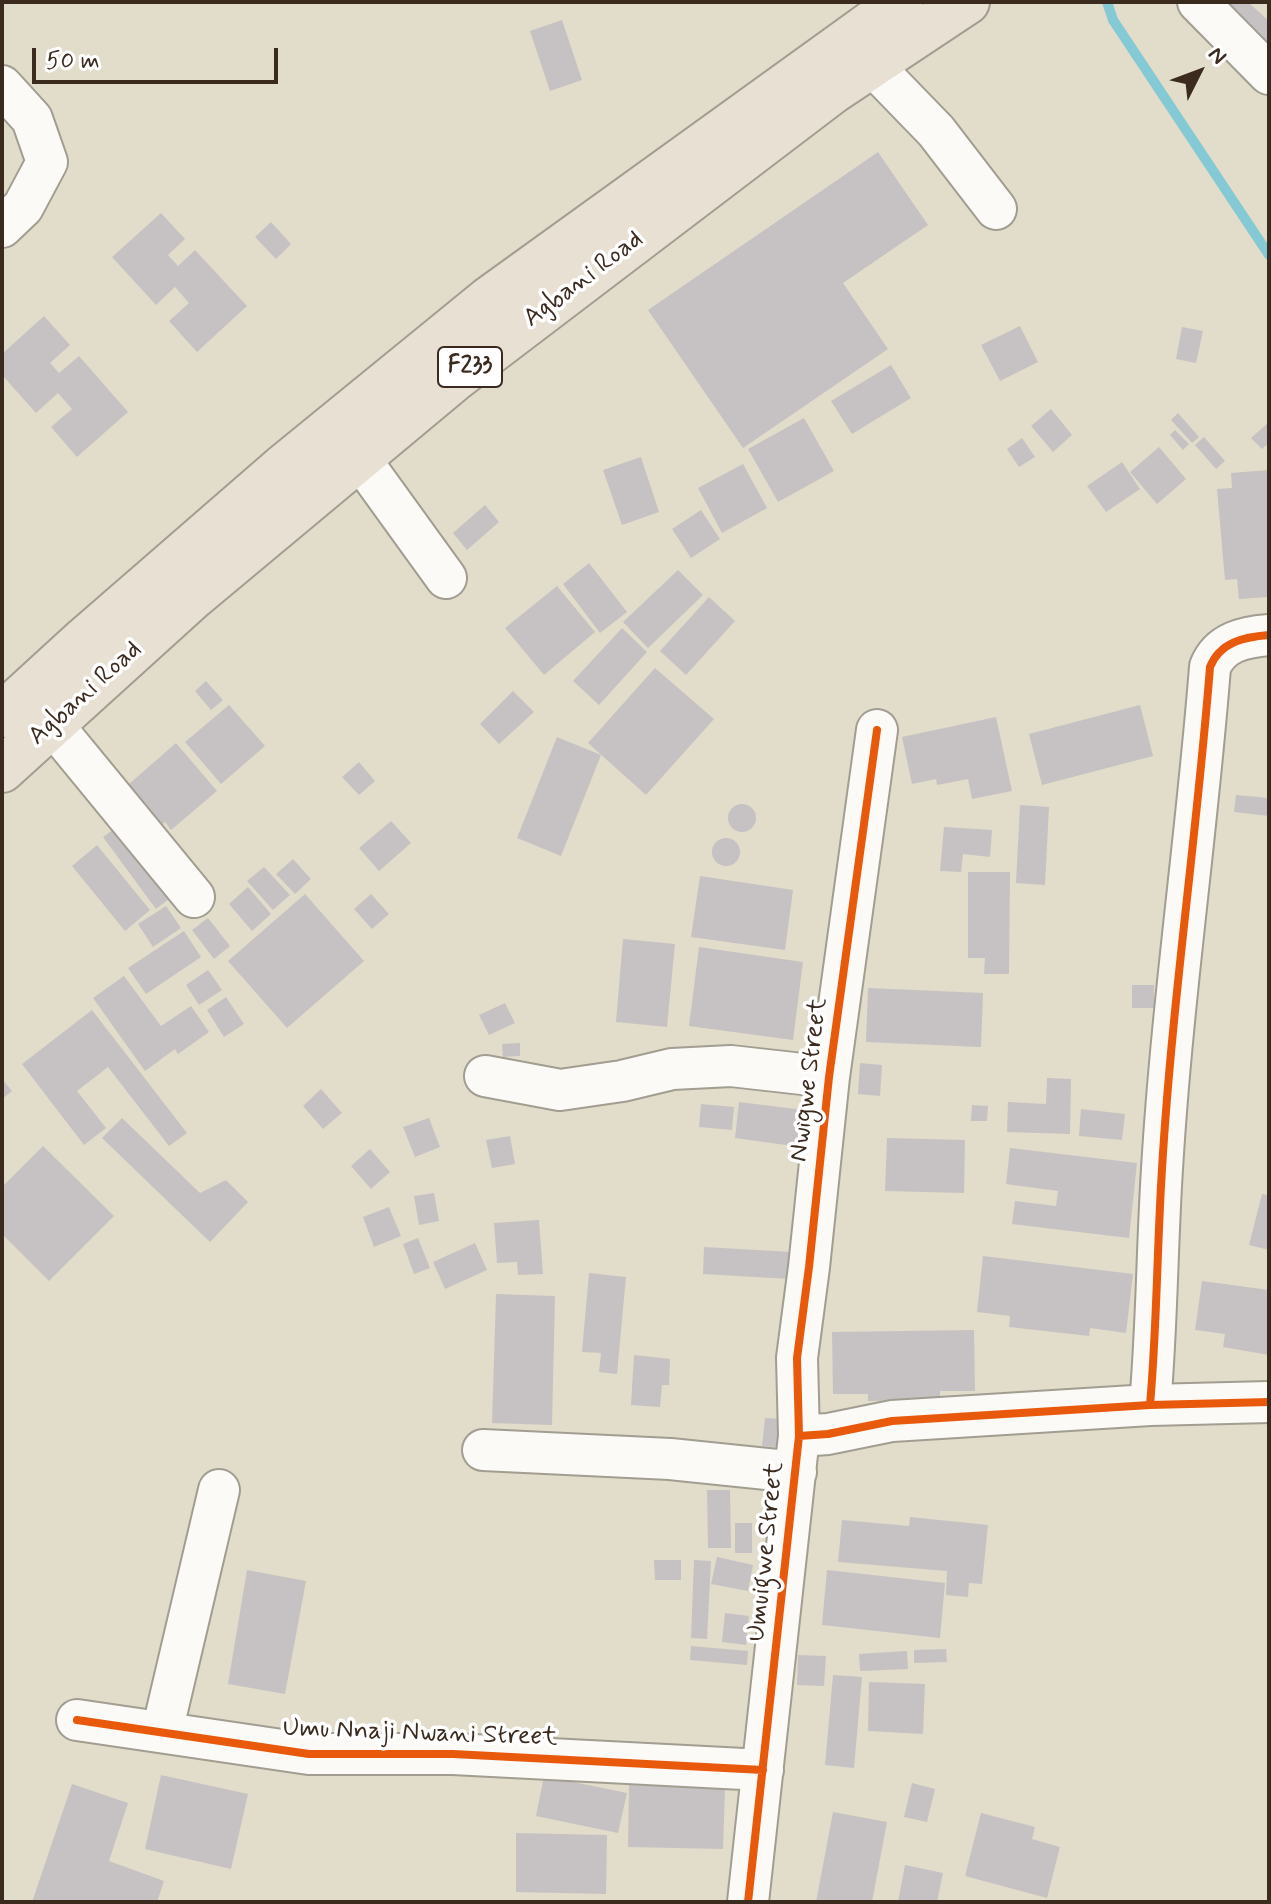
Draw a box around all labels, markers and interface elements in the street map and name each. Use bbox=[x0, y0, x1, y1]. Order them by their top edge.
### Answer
scale bar bbox=[36, 32, 282, 82]
north arrow bbox=[1159, 32, 1239, 112]
text: N bbox=[1202, 41, 1232, 71]
text: 50 m bbox=[46, 46, 100, 77]
street label: Agbani Road bbox=[518, 225, 650, 335]
road number: F233 bbox=[438, 347, 502, 387]
street label: Agbani Road bbox=[23, 635, 149, 753]
street label: Nwigwe Street bbox=[784, 996, 836, 1164]
street label: Umuigwe Street bbox=[742, 1461, 792, 1643]
street label: Umu Nnaji Nwani Street bbox=[282, 1714, 558, 1754]

